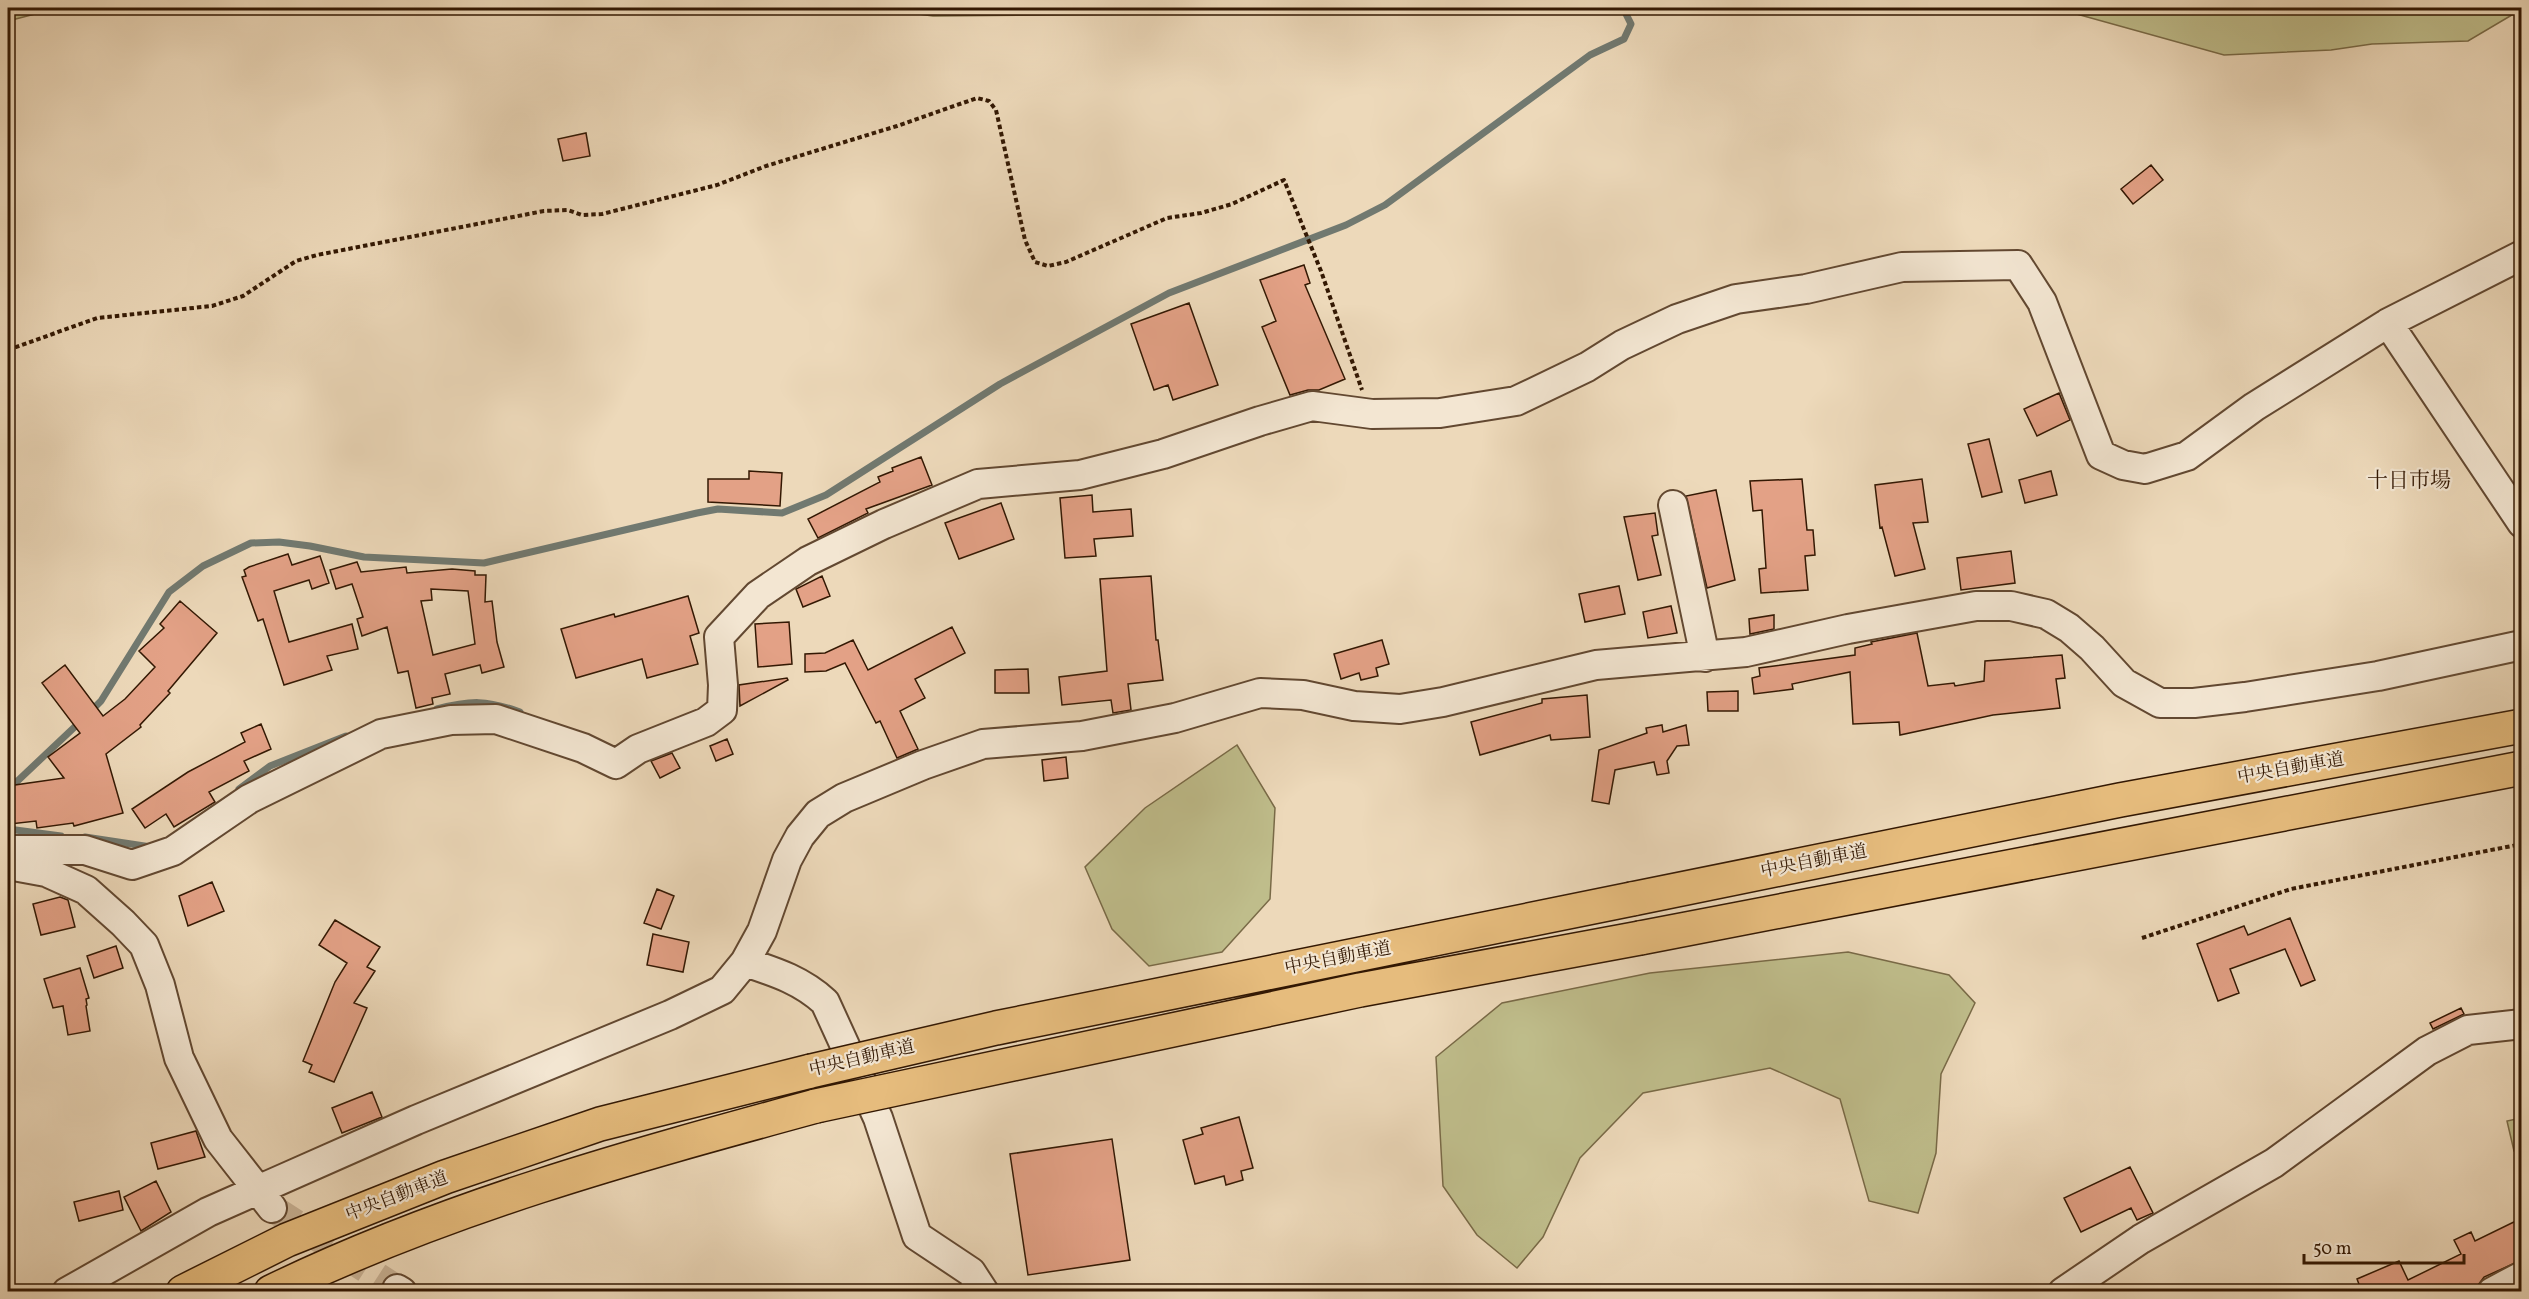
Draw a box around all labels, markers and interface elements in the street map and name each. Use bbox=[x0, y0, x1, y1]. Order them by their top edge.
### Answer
district label: 十日市場 bbox=[2367, 467, 2451, 496]
street label: 中央自動車道 bbox=[2236, 747, 2346, 791]
street label: 中央自動車道 bbox=[1759, 839, 1869, 885]
street label: 中央自動車道 bbox=[1283, 936, 1393, 982]
street label: 中央自動車道 bbox=[807, 1035, 917, 1083]
street label: 中央自動車道 bbox=[342, 1166, 452, 1228]
scale bar bbox=[2304, 1227, 2464, 1265]
text: 50 m bbox=[2313, 1237, 2352, 1262]

